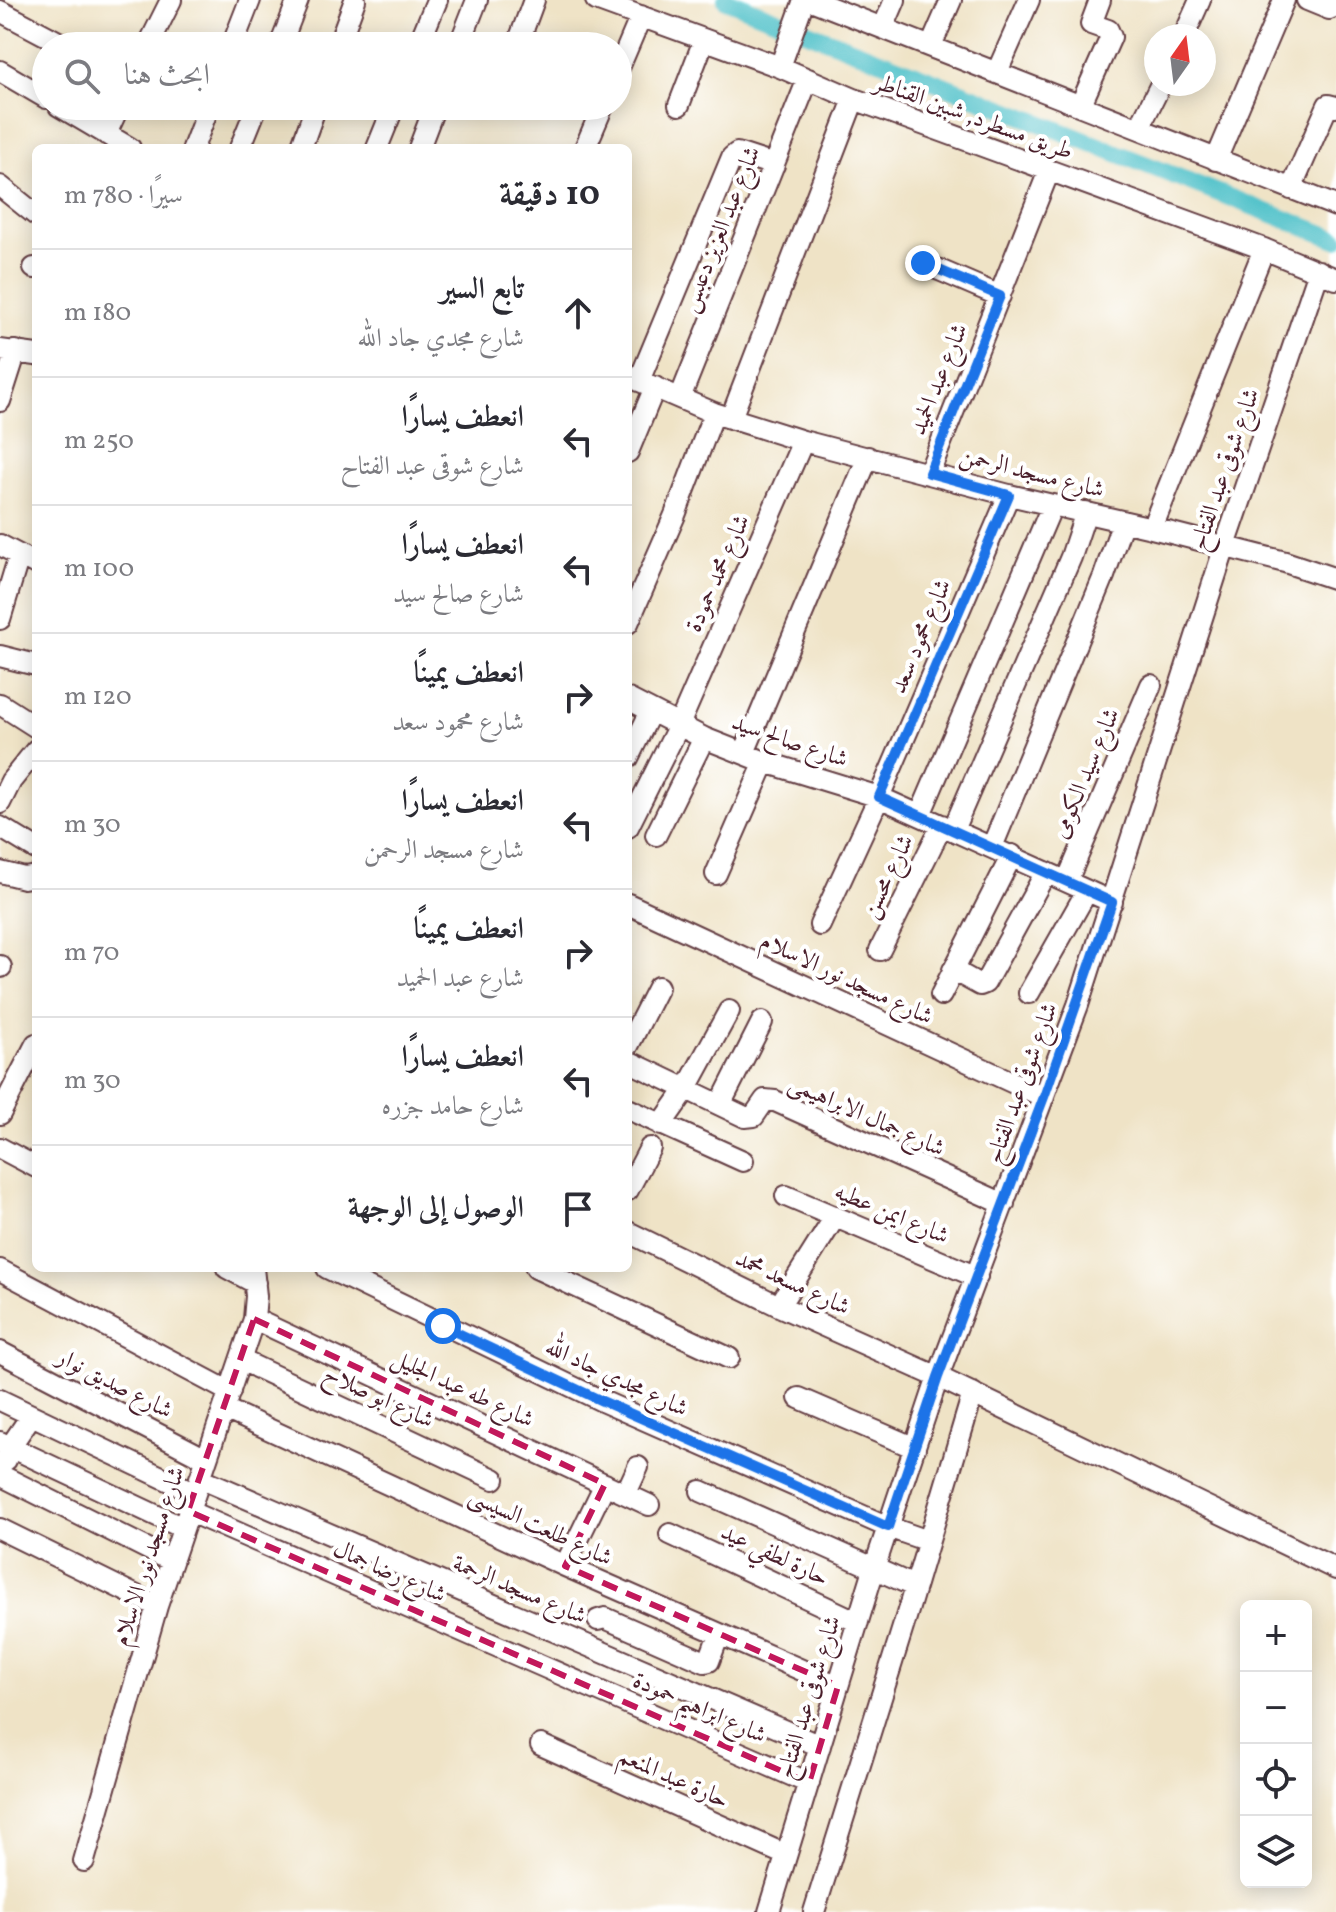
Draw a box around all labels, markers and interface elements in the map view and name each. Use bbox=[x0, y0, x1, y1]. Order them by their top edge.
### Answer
north arrow bbox=[1144, 24, 1216, 96]
search box bbox=[32, 32, 632, 120]
icon: search bbox=[60, 54, 104, 98]
text: ابحث هنا bbox=[124, 55, 210, 97]
street label: طريق مسطرد, شبين القناطر bbox=[866, 65, 1077, 170]
street label: شارع عبد العزيز دعبس bbox=[673, 142, 772, 318]
text: 10 دقيقة bbox=[499, 172, 600, 219]
text: سيرًا · 780 m bbox=[64, 178, 183, 214]
route end bbox=[905, 245, 941, 281]
text: تابع السير bbox=[440, 269, 524, 311]
icon: ahead bbox=[556, 291, 600, 335]
text: 180 m bbox=[64, 295, 131, 331]
street label: شارع عبد الحميد bbox=[902, 319, 979, 441]
text: شارع مجدي جاد الله bbox=[357, 321, 524, 357]
street label: شارع شوقى عبد الفتاح bbox=[1182, 384, 1271, 556]
text: انعطف يسارًا bbox=[401, 397, 524, 439]
icon: left bbox=[556, 419, 600, 463]
text: 250 m bbox=[64, 423, 134, 459]
street label: شارع مسجد الرحمن bbox=[955, 440, 1107, 509]
text: شارع شوقى عبد الفتاح bbox=[340, 449, 524, 485]
street label: شارع محمد حمودة bbox=[678, 510, 761, 638]
text: انعطف يسارًا bbox=[401, 525, 524, 567]
icon: left bbox=[556, 547, 600, 591]
text: 100 m bbox=[64, 551, 134, 587]
street label: شارع محمود سعد bbox=[882, 574, 962, 700]
text: شارع صالح سيد bbox=[393, 577, 524, 613]
text: انعطف يمينًا bbox=[413, 653, 524, 695]
icon: right bbox=[556, 675, 600, 719]
text: 120 m bbox=[64, 679, 132, 715]
street label: شارع سيد الكومى bbox=[1044, 703, 1131, 845]
text: شارع محمود سعد bbox=[392, 705, 524, 741]
street label: شارع صالح سيد bbox=[726, 706, 852, 779]
text: انعطف يسارًا bbox=[401, 781, 524, 823]
icon: left bbox=[556, 803, 600, 847]
text: 30 m bbox=[64, 807, 121, 843]
street label: شارع محسن bbox=[854, 829, 925, 925]
text: شارع مسجد الرحمن bbox=[364, 833, 524, 869]
text: انعطف يمينًا bbox=[413, 909, 524, 951]
street label: شارع مسجد نور الاسلام bbox=[753, 925, 938, 1037]
icon: right bbox=[556, 931, 600, 975]
text: 70 m bbox=[64, 935, 119, 971]
text: شارع عبد الحميد bbox=[396, 961, 524, 997]
street label: شارع شوقى عبد الفتاح bbox=[978, 998, 1070, 1170]
text: انعطف يسارًا bbox=[401, 1037, 524, 1079]
icon: left bbox=[556, 1059, 600, 1103]
text: 30 m bbox=[64, 1063, 121, 1099]
street label: شارع جمال الابراهيمى bbox=[782, 1067, 950, 1167]
text: شارع حامد جزره bbox=[382, 1089, 524, 1125]
street label: شارع ايمن عطيه bbox=[828, 1175, 954, 1255]
icon: arrive bbox=[556, 1187, 600, 1231]
text: الوصول إلى الوجهة bbox=[348, 1188, 524, 1230]
street label: شارع مسعد محمد bbox=[729, 1242, 855, 1326]
route start bbox=[425, 1308, 461, 1344]
street label: شارع مجدي جاد الله bbox=[539, 1327, 695, 1428]
street label: شارع صديق نوار bbox=[48, 1340, 178, 1429]
street label: شارع طه عبد الجليل bbox=[385, 1342, 539, 1439]
street label: شارع ابو صلاح bbox=[316, 1357, 439, 1440]
street label: شارع مسجد نور الاسلام bbox=[105, 1462, 197, 1652]
street label: شارع طلعت السيسى bbox=[462, 1480, 618, 1577]
street label: حارة لطفي عيد bbox=[713, 1516, 834, 1599]
street label: شارع رضا جمال bbox=[327, 1533, 451, 1614]
street label: شارع مسجد الرحمة bbox=[447, 1547, 591, 1635]
map controls bbox=[1240, 1600, 1312, 1888]
button: + bbox=[1240, 1600, 1312, 1672]
street label: شارع شوقى عبد الفتاح bbox=[769, 1612, 853, 1784]
street label: شارع ابراهيم حمودة bbox=[625, 1664, 771, 1758]
button: − bbox=[1240, 1672, 1312, 1744]
street label: حارة عبد المنعم bbox=[611, 1739, 734, 1821]
button: locate bbox=[1240, 1744, 1312, 1816]
button: layers bbox=[1240, 1816, 1312, 1888]

